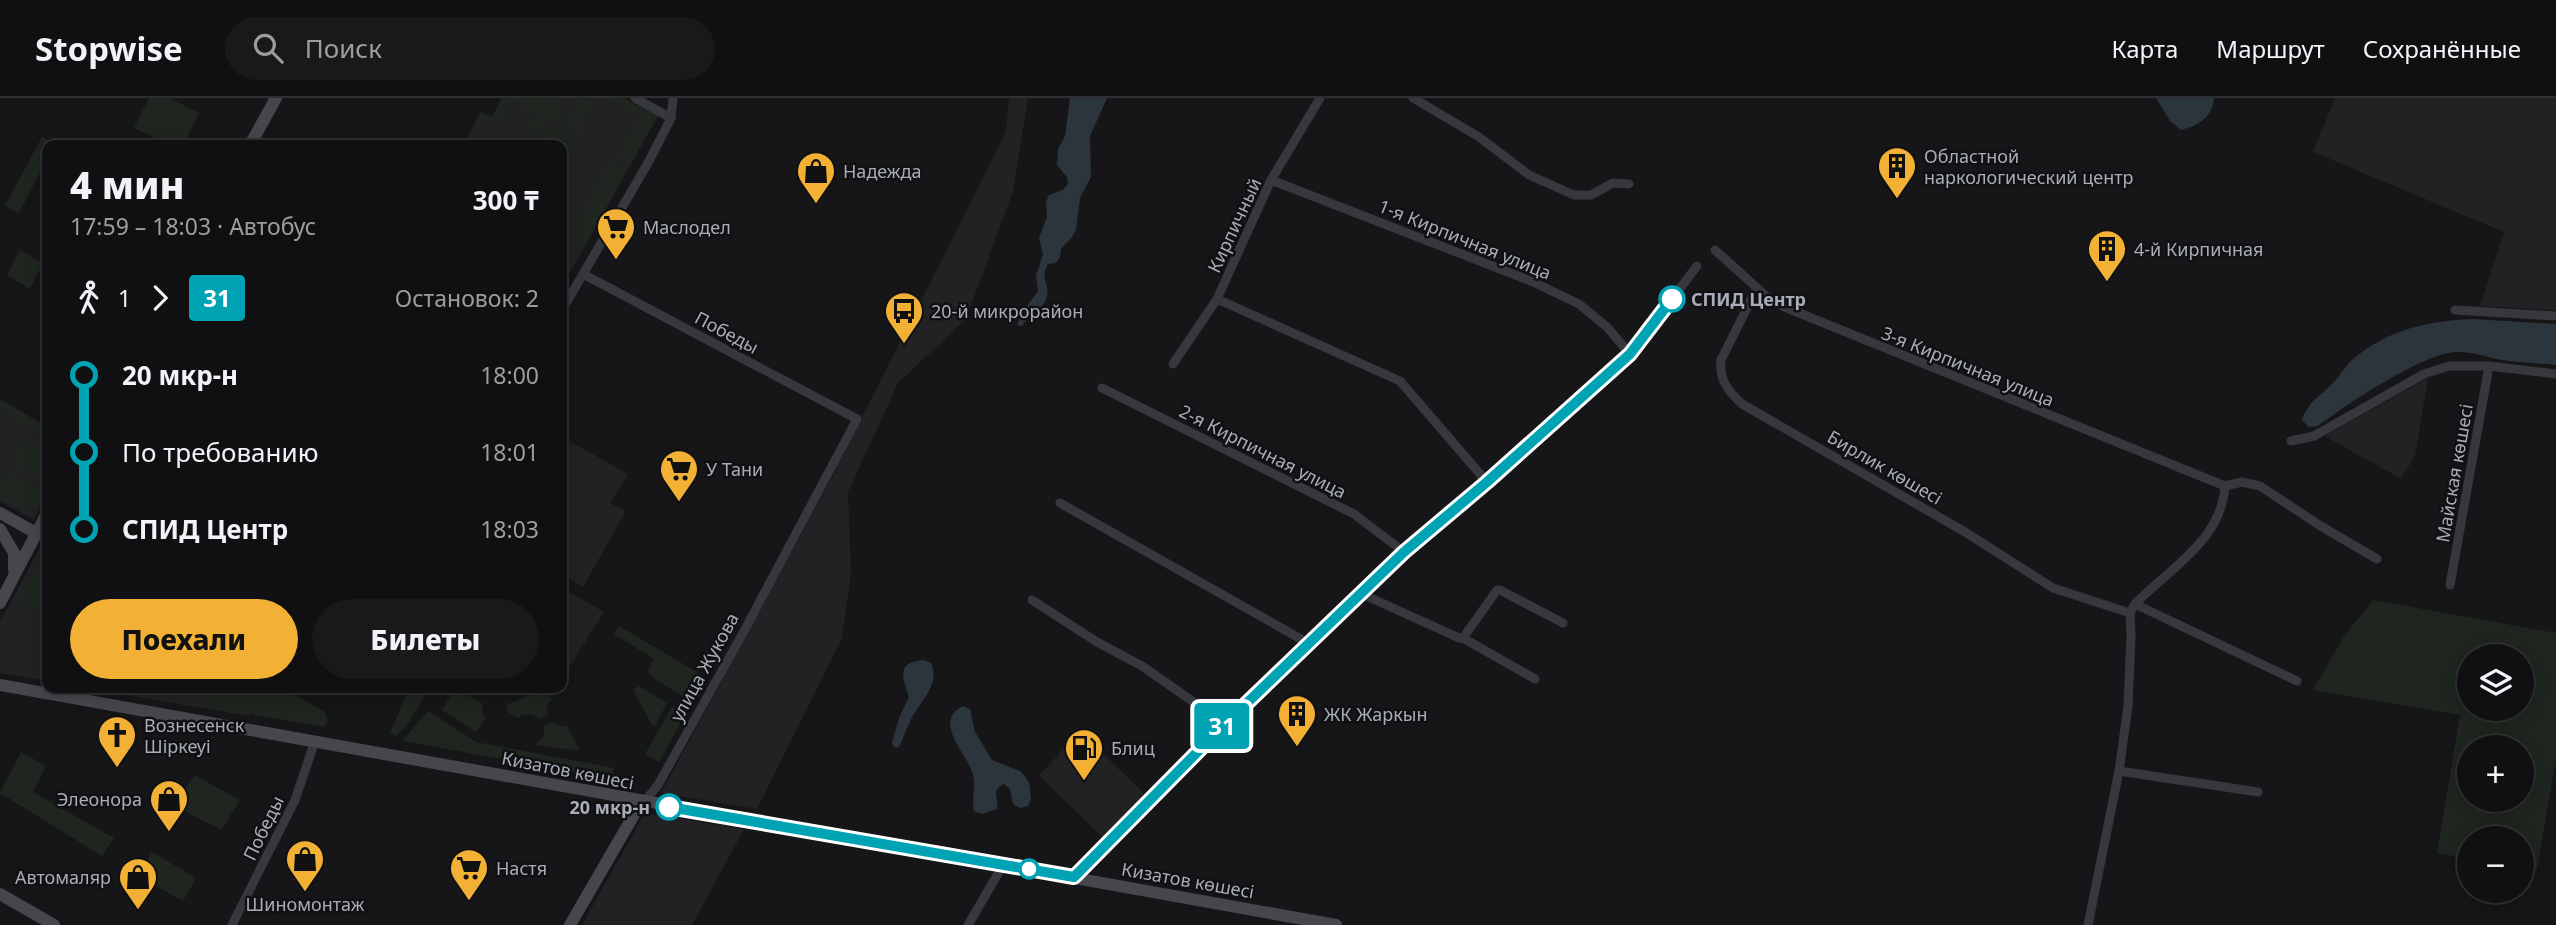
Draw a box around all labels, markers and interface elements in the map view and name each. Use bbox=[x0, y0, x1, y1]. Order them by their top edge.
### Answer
search box bbox=[225, 17, 715, 80]
text: Stopwise bbox=[35, 26, 183, 71]
icon: search bbox=[249, 29, 287, 67]
text: Поиск bbox=[305, 30, 382, 66]
text: Карта bbox=[2111, 32, 2178, 65]
text: Маршрут bbox=[2216, 32, 2325, 65]
text: Сохранённые bbox=[2363, 32, 2521, 65]
place label: Областной наркологический центр bbox=[1924, 144, 2134, 189]
building icon: Областной наркологический центр bbox=[1876, 145, 1918, 200]
shop icon: Надежда bbox=[795, 150, 837, 205]
text: 4 мин bbox=[70, 158, 185, 210]
place label: Надежда bbox=[843, 159, 921, 183]
street label: Кирпичный bbox=[1202, 174, 1266, 276]
text: 300 ₸ bbox=[473, 182, 539, 218]
street label: 1-я Кирпичная улица bbox=[1375, 193, 1555, 285]
supermarket icon: Маслодел bbox=[595, 206, 637, 261]
text: 17:59 – 18:03 · Автобус bbox=[70, 210, 316, 242]
place label: Маслодел bbox=[643, 215, 731, 239]
building icon: 4-й Кирпичная bbox=[2086, 228, 2128, 283]
place label: 4-й Кирпичная bbox=[2134, 237, 2263, 261]
icon: walk bbox=[70, 279, 108, 317]
icon: forward bbox=[141, 279, 179, 317]
text: 31 bbox=[203, 281, 231, 314]
text: 1 bbox=[118, 282, 131, 314]
text: Остановок: 2 bbox=[395, 282, 539, 314]
marker: СПИД Центр bbox=[1659, 286, 1685, 312]
place label: СПИД Центр bbox=[1691, 287, 1806, 311]
bus stop icon: 20-й микрорайон bbox=[883, 290, 925, 345]
place label: 20-й микрорайон bbox=[931, 299, 1083, 323]
street label: Победы bbox=[691, 305, 763, 359]
street label: 3-я Кирпичная улица bbox=[1878, 320, 2058, 412]
text: 20 мкр-н bbox=[122, 357, 238, 393]
text: 18:00 bbox=[480, 359, 539, 391]
street label: 2-я Кирпичная улица bbox=[1175, 398, 1351, 504]
street label: Майская көшесі bbox=[2430, 402, 2478, 544]
street label: Бирлик көшесі bbox=[1823, 424, 1947, 510]
text: По требованию bbox=[122, 434, 318, 470]
text: 18:01 bbox=[480, 436, 539, 468]
supermarket icon: У Тани bbox=[658, 448, 700, 503]
place label: У Тани bbox=[706, 457, 763, 481]
text: СПИД Центр bbox=[122, 511, 288, 547]
text: 18:03 bbox=[480, 513, 539, 545]
button: Поехали bbox=[70, 599, 298, 679]
button: Билеты bbox=[312, 599, 539, 679]
street label: улица Жукова bbox=[664, 608, 744, 726]
map controls bbox=[2457, 644, 2534, 903]
button: layers bbox=[2457, 644, 2534, 721]
building icon: ЖК Жаркын bbox=[1276, 693, 1318, 748]
place label: ЖК Жаркын bbox=[1324, 702, 1428, 726]
line badge: 31 bbox=[1190, 703, 1254, 749]
text: 31 bbox=[1208, 709, 1236, 742]
place label: Вознесенск Шіркеуі bbox=[144, 713, 245, 758]
church icon: Вознесенск Шіркеуі bbox=[96, 714, 138, 769]
fuel station icon: Блиц bbox=[1063, 727, 1105, 782]
button: + bbox=[2457, 735, 2534, 812]
place label: Блиц bbox=[1111, 736, 1155, 760]
street label: Кизатов көшесі bbox=[500, 745, 636, 795]
shop icon: Элеонора bbox=[148, 778, 190, 833]
place label: Элеонора bbox=[57, 787, 142, 811]
street label: Победы bbox=[237, 792, 289, 864]
marker: 20 мкр-н bbox=[656, 794, 682, 820]
place label: 20 мкр-н bbox=[570, 795, 650, 819]
button: − bbox=[2457, 826, 2534, 903]
shop icon: Шиномонтаж bbox=[284, 838, 326, 893]
supermarket icon: Настя bbox=[448, 847, 490, 902]
shop icon: Автомаляр bbox=[117, 856, 159, 911]
place label: Настя bbox=[496, 856, 547, 880]
street label: Кизатов көшесі bbox=[1120, 857, 1256, 903]
unlabelled marker bbox=[1019, 859, 1039, 879]
place label: Автомаляр bbox=[15, 865, 111, 889]
place label: Шиномонтаж bbox=[246, 892, 365, 916]

